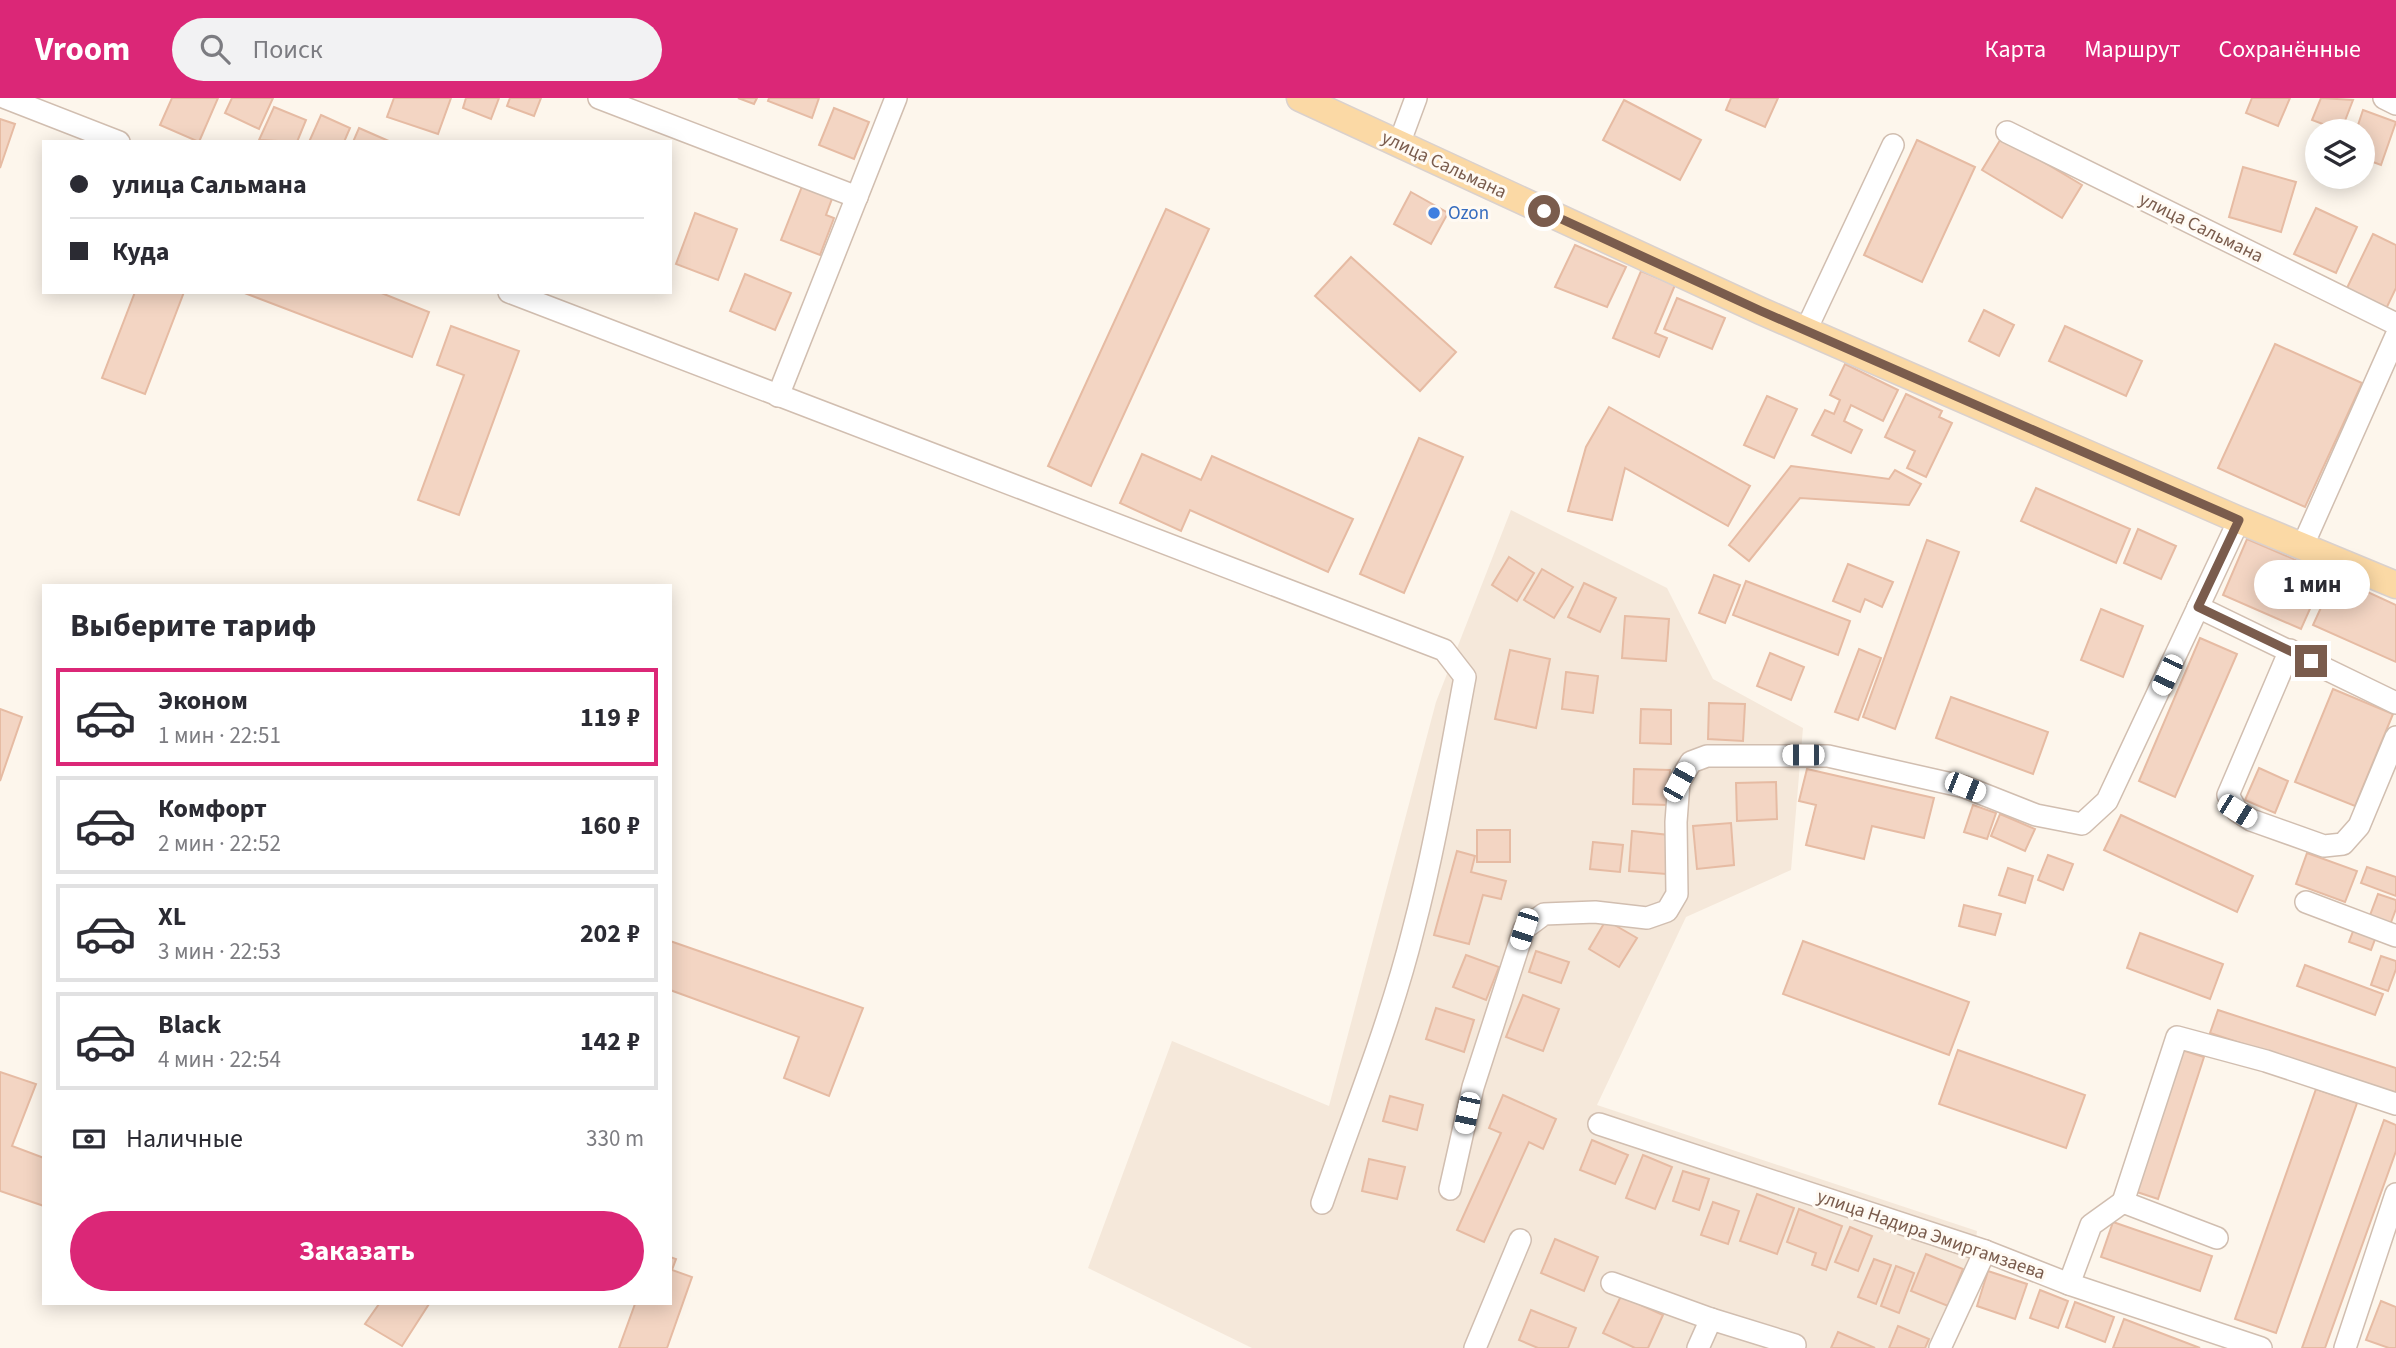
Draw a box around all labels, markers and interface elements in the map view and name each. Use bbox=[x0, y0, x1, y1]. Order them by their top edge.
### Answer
search box bbox=[172, 18, 662, 81]
text: Vroom bbox=[35, 26, 130, 73]
icon: search bbox=[196, 30, 234, 68]
text: Поиск bbox=[252, 31, 323, 68]
text: Карта bbox=[1985, 32, 2046, 67]
text: Маршрут bbox=[2084, 32, 2180, 67]
text: Сохранённые bbox=[2218, 32, 2361, 67]
map controls bbox=[2305, 119, 2375, 189]
button: layers bbox=[2305, 119, 2375, 189]
street label: улица Сальмана bbox=[1377, 124, 1511, 206]
text: улица Сальмана bbox=[112, 166, 307, 203]
street label: улица Сальмана bbox=[2134, 186, 2268, 270]
route start bbox=[1528, 195, 1560, 227]
place label: Ozon bbox=[1448, 200, 1489, 227]
marker: Ozon bbox=[1426, 205, 1442, 221]
text: Куда bbox=[112, 233, 170, 270]
callout: 1 мин bbox=[2253, 560, 2369, 608]
text: 1 мин bbox=[2283, 568, 2341, 601]
text: Выберите тариф bbox=[70, 603, 317, 649]
route end bbox=[2295, 645, 2327, 677]
car bbox=[2149, 652, 2186, 698]
text: Эконом bbox=[158, 682, 248, 719]
icon: car bbox=[74, 686, 137, 749]
text: 119 ₽ bbox=[580, 699, 640, 736]
text: 1 мин · 22:51 bbox=[158, 719, 281, 752]
car bbox=[1783, 745, 1825, 766]
car bbox=[1660, 759, 1699, 805]
car bbox=[1942, 769, 1989, 805]
text: Комфорт bbox=[158, 790, 267, 827]
car bbox=[2214, 791, 2261, 831]
icon: car bbox=[74, 794, 137, 857]
text: 160 ₽ bbox=[580, 807, 640, 844]
text: 2 мин · 22:52 bbox=[158, 827, 281, 860]
text: XL bbox=[158, 898, 186, 935]
icon: car bbox=[74, 902, 137, 965]
car bbox=[1508, 906, 1541, 952]
text: 202 ₽ bbox=[580, 915, 640, 952]
text: 3 мин · 22:53 bbox=[158, 935, 281, 968]
text: Black bbox=[158, 1006, 221, 1043]
icon: car bbox=[74, 1010, 137, 1073]
text: 142 ₽ bbox=[580, 1023, 640, 1060]
text: 4 мин · 22:54 bbox=[158, 1043, 281, 1076]
car bbox=[1453, 1090, 1482, 1136]
icon: cash bbox=[70, 1120, 108, 1158]
text: Наличные bbox=[126, 1120, 243, 1157]
text: 330 m bbox=[586, 1122, 644, 1155]
street label: улица Надира Эмиргамзаева bbox=[1813, 1183, 2049, 1287]
button: Заказать bbox=[70, 1211, 644, 1291]

